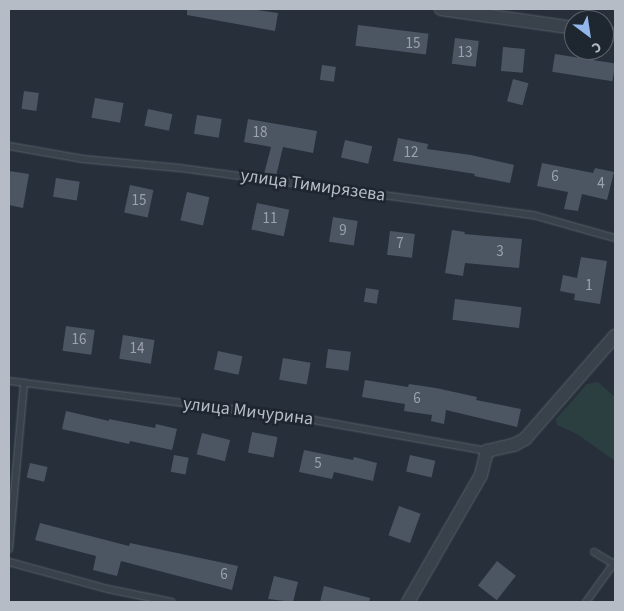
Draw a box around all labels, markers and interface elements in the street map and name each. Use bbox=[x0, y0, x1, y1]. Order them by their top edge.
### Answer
north arrow bbox=[564, 10, 614, 60]
house number: 15 bbox=[406, 35, 420, 53]
text: С bbox=[588, 36, 605, 58]
house number: 13 bbox=[458, 44, 472, 62]
house number: 18 bbox=[253, 124, 267, 142]
house number: 12 bbox=[404, 144, 418, 162]
street label: улица Тимирязева bbox=[239, 165, 387, 207]
house number: 6 bbox=[551, 168, 559, 186]
house number: 4 bbox=[597, 175, 605, 193]
house number: 15 bbox=[132, 192, 146, 210]
house number: 11 bbox=[263, 210, 277, 228]
house number: 9 bbox=[339, 222, 347, 240]
house number: 7 bbox=[396, 235, 404, 253]
house number: 3 bbox=[496, 243, 504, 261]
house number: 1 bbox=[585, 277, 593, 295]
house number: 16 bbox=[72, 331, 86, 349]
house number: 14 bbox=[130, 340, 144, 358]
house number: 6 bbox=[413, 390, 421, 408]
street label: улица Мичурина bbox=[182, 393, 314, 431]
house number: 5 bbox=[314, 455, 322, 473]
house number: 6 bbox=[220, 566, 228, 584]

